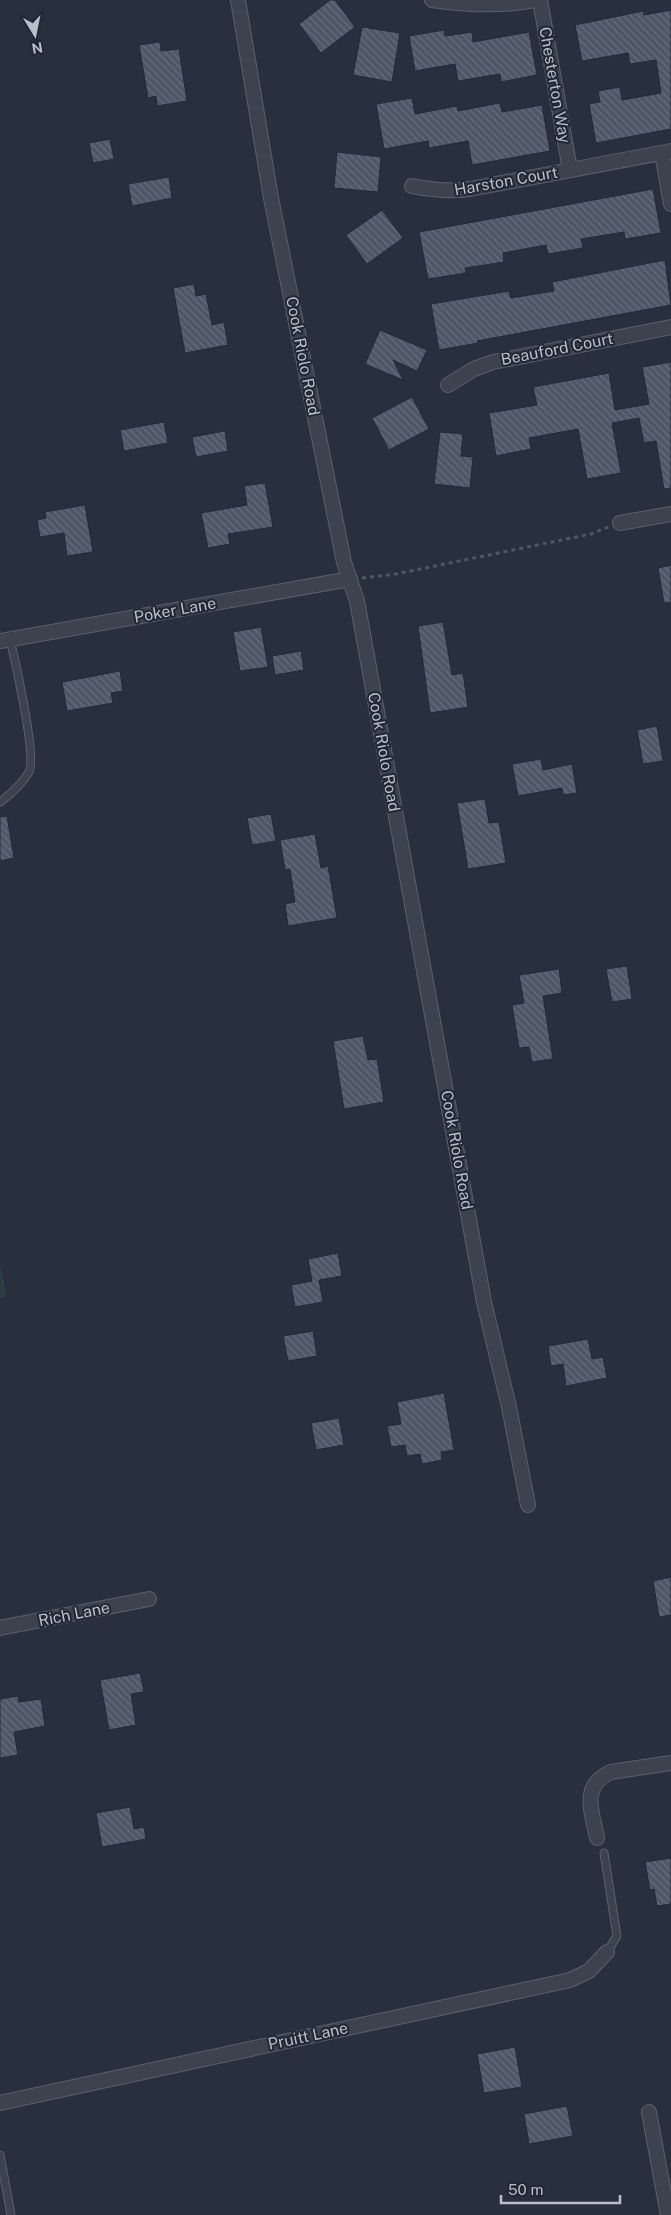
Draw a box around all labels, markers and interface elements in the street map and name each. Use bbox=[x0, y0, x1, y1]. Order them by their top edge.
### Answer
north arrow bbox=[10, 10, 60, 60]
street label: Chesterton Way bbox=[535, 25, 575, 145]
text: N bbox=[30, 39, 44, 57]
street label: Harston Court bbox=[453, 163, 559, 199]
street label: Cook Riolo Road bbox=[282, 295, 324, 417]
street label: Beauford Court bbox=[499, 329, 615, 369]
street label: Poker Lane bbox=[132, 593, 218, 627]
street label: Cook Riolo Road bbox=[364, 691, 404, 813]
street label: Cook Riolo Road bbox=[437, 1089, 477, 1211]
street label: Rich Lane bbox=[37, 1598, 111, 1630]
street label: Pruitt Lane bbox=[266, 2018, 350, 2054]
scale bar bbox=[501, 2172, 620, 2204]
text: 50 m bbox=[508, 2181, 543, 2198]

